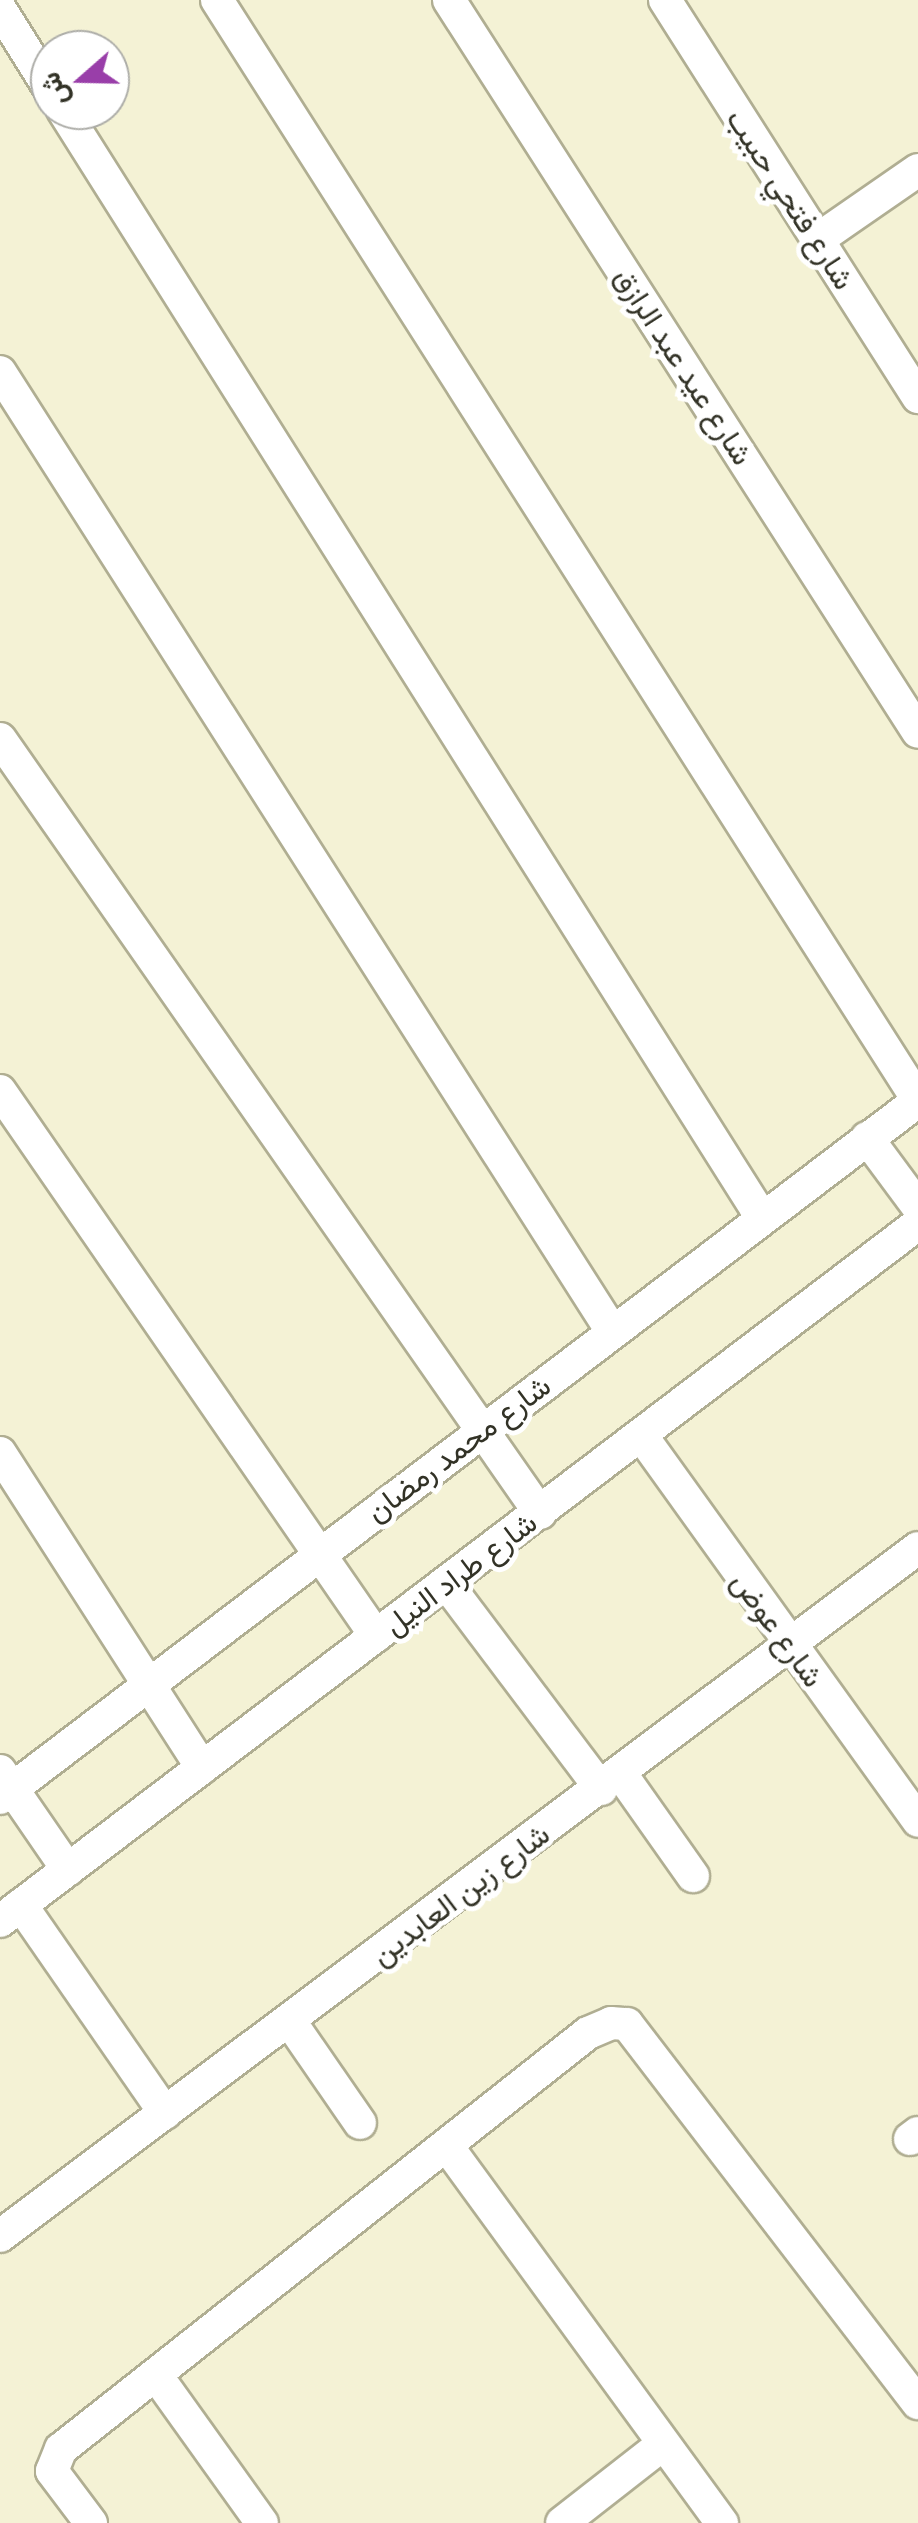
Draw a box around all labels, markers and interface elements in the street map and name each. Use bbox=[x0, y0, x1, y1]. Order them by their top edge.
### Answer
north arrow bbox=[30, 30, 130, 130]
text: ش bbox=[33, 69, 74, 111]
street label: شارع فتحي حبيب bbox=[719, 102, 863, 296]
street label: شارع عيد عبد الرازق bbox=[607, 261, 761, 471]
street label: شارع محمد رمضان bbox=[359, 1367, 557, 1529]
street label: شارع طراد النيل bbox=[376, 1504, 544, 1642]
street label: شارع عوض bbox=[724, 1564, 832, 1694]
street label: شارع زين العابدين bbox=[364, 1815, 556, 1973]

